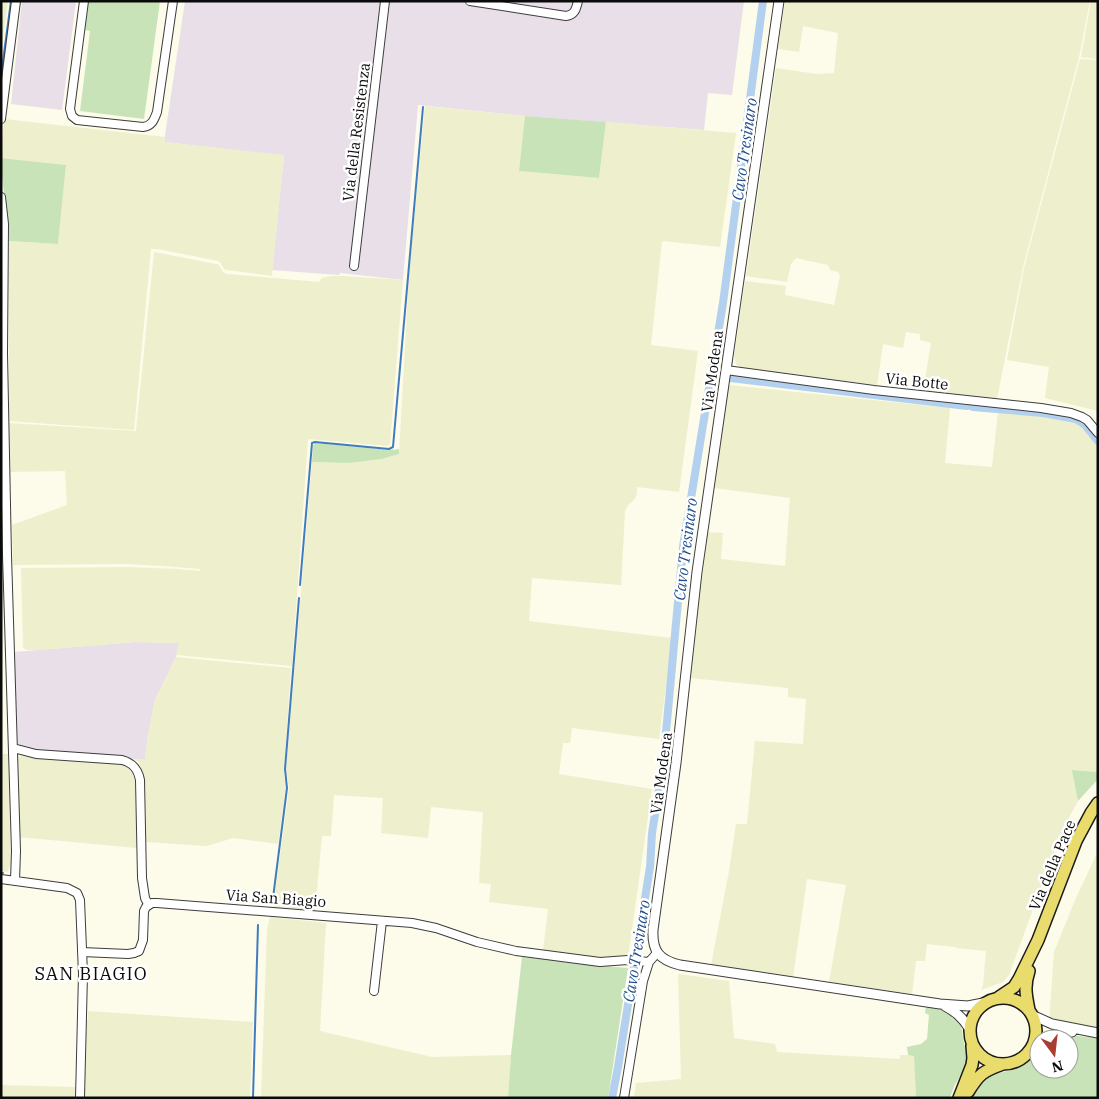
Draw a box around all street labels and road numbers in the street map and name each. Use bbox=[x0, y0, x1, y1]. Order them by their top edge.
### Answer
street label: Via della Resistenza bbox=[338, 61, 374, 203]
street label: Via Modena bbox=[697, 329, 727, 413]
street label: Via Botte bbox=[885, 368, 949, 394]
street label: Via Modena bbox=[646, 731, 676, 815]
street label: Via della Pace bbox=[1024, 817, 1080, 913]
street label: Via San Biagio bbox=[225, 885, 327, 911]

